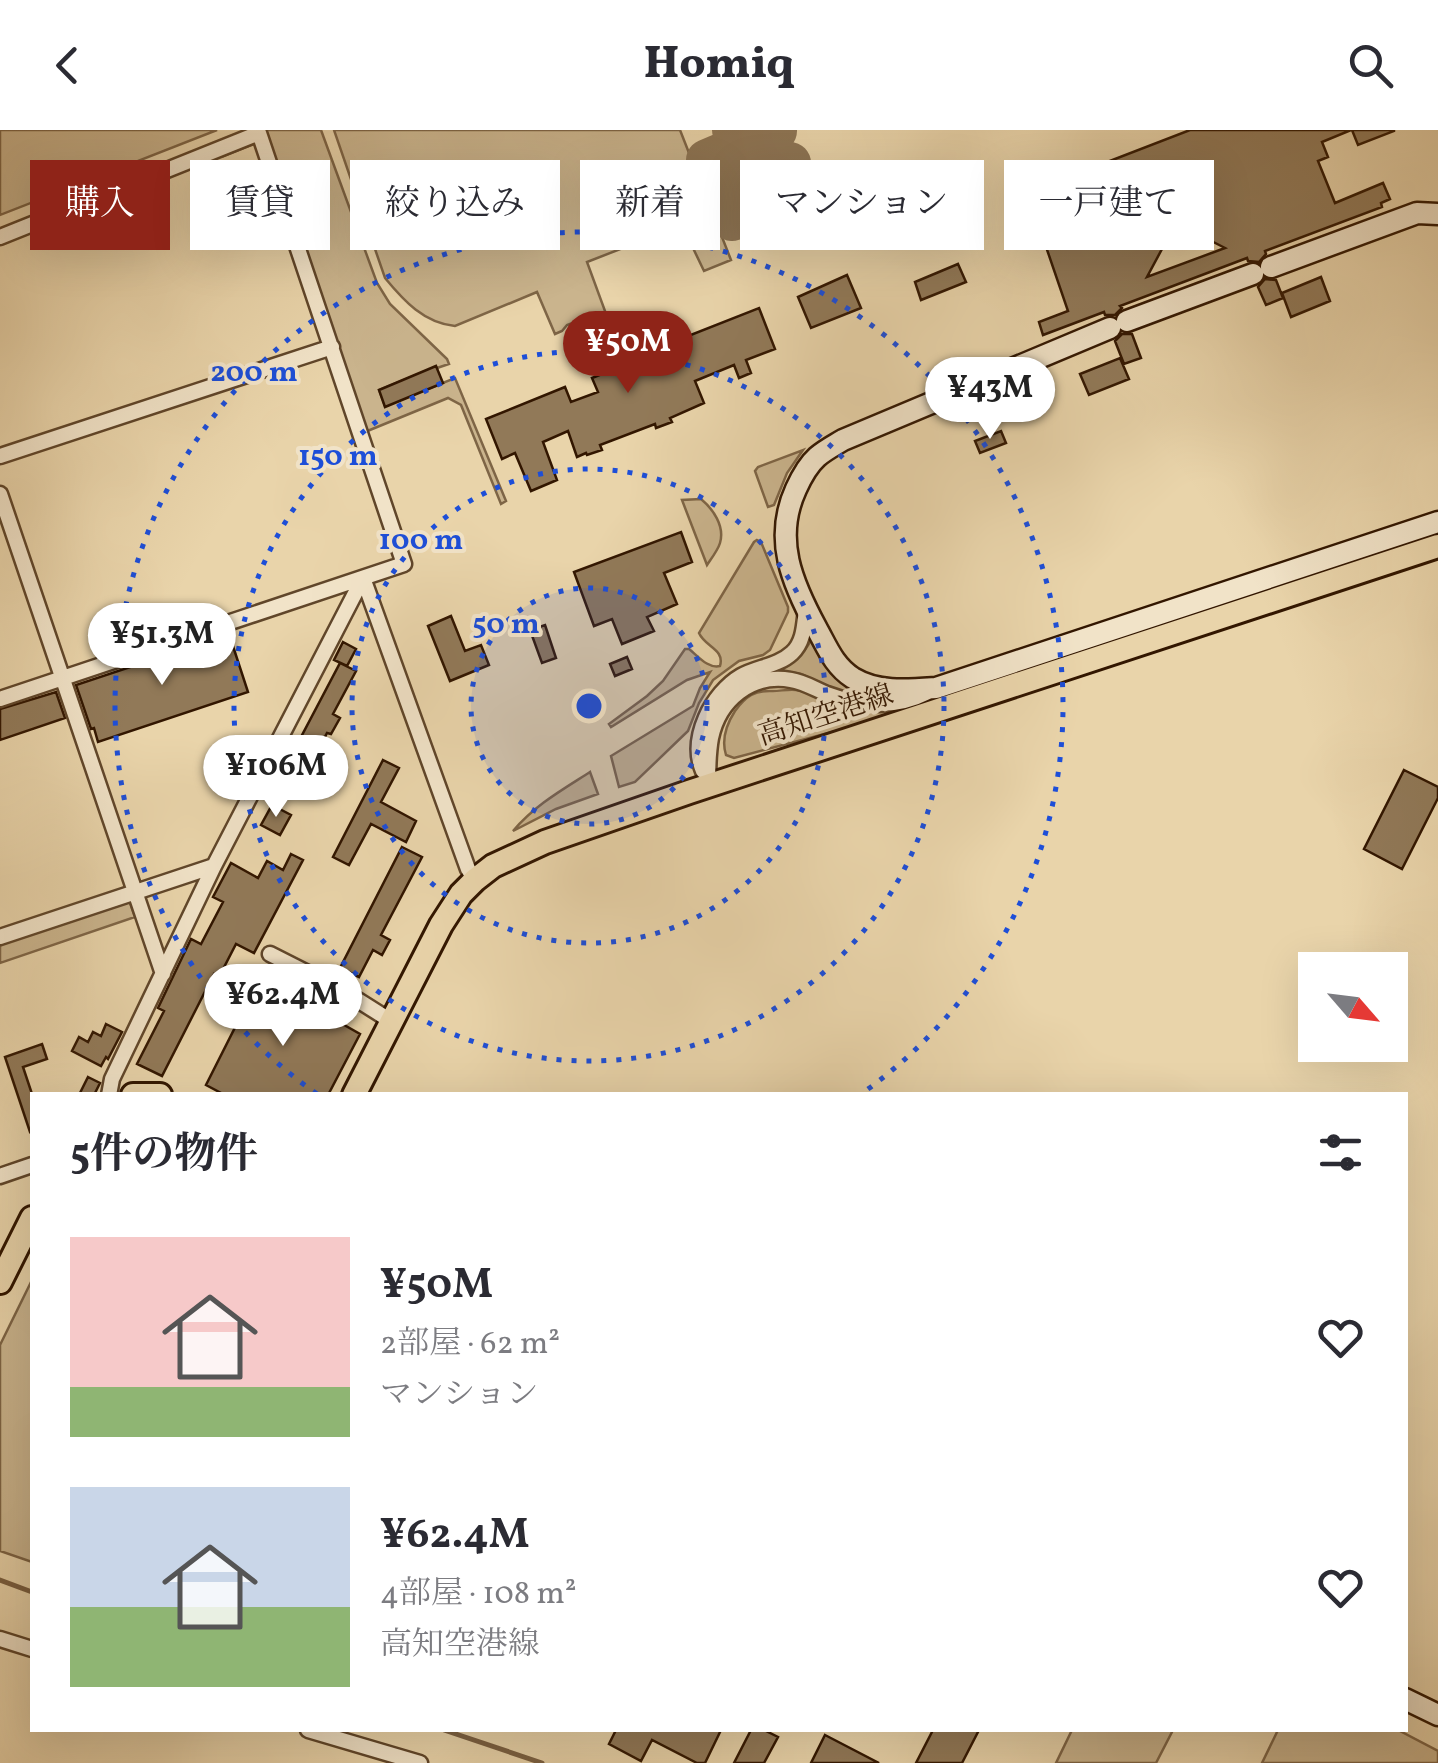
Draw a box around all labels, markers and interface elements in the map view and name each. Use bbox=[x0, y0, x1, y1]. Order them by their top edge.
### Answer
text: Homiq bbox=[644, 34, 794, 97]
icon: back bbox=[40, 38, 95, 93]
icon: search bbox=[1343, 38, 1398, 93]
chip: 購入 bbox=[30, 160, 170, 250]
chip: 賃貸 bbox=[190, 160, 330, 250]
chip: 絞り込み bbox=[350, 160, 560, 250]
chip: 新着 bbox=[580, 160, 720, 250]
chip: マンション bbox=[740, 160, 984, 250]
chip: 一戸建て bbox=[1004, 160, 1214, 250]
pin: ¥50M bbox=[569, 311, 687, 396]
text: ¥50M bbox=[585, 321, 671, 365]
text: 200 m bbox=[210, 352, 298, 394]
pin: ¥43M bbox=[931, 357, 1049, 442]
text: ¥43M bbox=[947, 367, 1033, 411]
text: 150 m bbox=[298, 436, 378, 478]
text: 100 m bbox=[379, 520, 463, 562]
pin: ¥51.3M bbox=[81, 603, 243, 688]
text: 50 m bbox=[472, 604, 540, 646]
text: ¥51.3M bbox=[110, 613, 214, 657]
street label: 高知空港線 bbox=[753, 676, 899, 756]
centre of rings bbox=[571, 688, 607, 724]
pin: ¥106M bbox=[206, 735, 346, 820]
text: ¥106M bbox=[225, 745, 327, 789]
north arrow bbox=[1298, 952, 1408, 1062]
map controls bbox=[1298, 952, 1408, 1062]
pin: ¥62.4M bbox=[202, 964, 364, 1049]
text: ¥62.4M bbox=[226, 974, 340, 1018]
icon: filters bbox=[1313, 1125, 1368, 1180]
text: 5件の物件 bbox=[70, 1127, 258, 1186]
text: ¥50M bbox=[380, 1257, 493, 1316]
icon: home bbox=[150, 1277, 270, 1397]
icon: heart bbox=[1313, 1310, 1368, 1365]
text: 2部屋 · 62 m² bbox=[380, 1323, 560, 1367]
text: マンション bbox=[380, 1374, 539, 1418]
text: ¥62.4M bbox=[380, 1507, 529, 1566]
icon: home bbox=[150, 1527, 270, 1647]
icon: heart bbox=[1313, 1560, 1368, 1615]
text: 4部屋 · 108 m² bbox=[380, 1573, 577, 1617]
text: 高知空港線 bbox=[380, 1624, 540, 1668]

